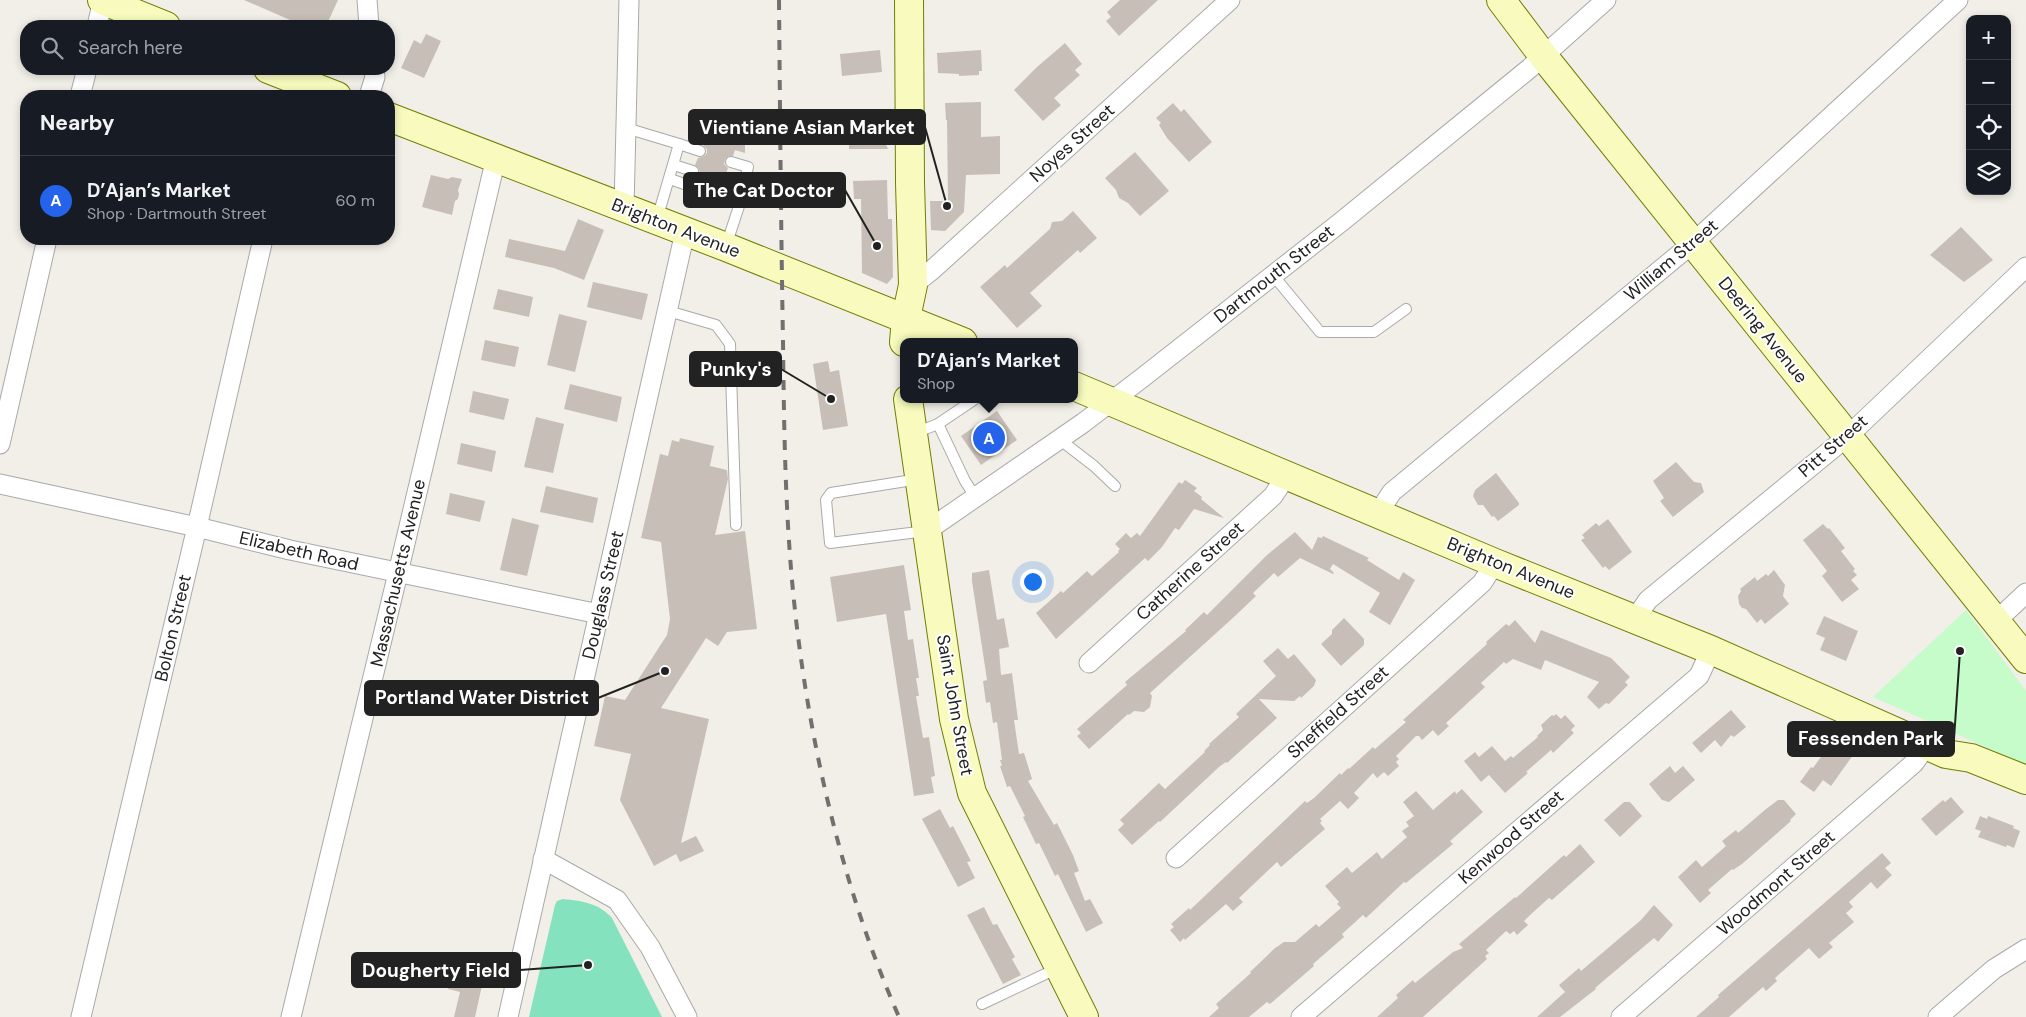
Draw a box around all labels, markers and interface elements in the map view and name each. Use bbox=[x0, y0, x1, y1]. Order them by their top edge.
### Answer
map controls bbox=[1966, 15, 2011, 195]
button: + bbox=[1966, 15, 2011, 60]
search box bbox=[20, 20, 395, 75]
icon: search bbox=[38, 34, 66, 62]
text: Search here bbox=[78, 35, 183, 60]
button: − bbox=[1966, 60, 2011, 105]
street label: Noyes Street bbox=[1024, 98, 1120, 188]
button: locate bbox=[1966, 105, 2011, 150]
text: Nearby bbox=[40, 109, 114, 137]
callout: Vientiane Asian Market bbox=[689, 110, 925, 144]
text: Vientiane Asian Market bbox=[699, 115, 915, 140]
button: layers bbox=[1966, 150, 2011, 195]
callout: The Cat Doctor bbox=[684, 173, 845, 207]
text: D’Ajan’s Market bbox=[87, 178, 231, 203]
text: The Cat Doctor bbox=[694, 178, 834, 203]
text: A bbox=[50, 190, 62, 211]
text: 60 m bbox=[335, 190, 375, 211]
street label: Brighton Avenue bbox=[608, 192, 744, 264]
text: Shop · Dartmouth Street bbox=[87, 203, 267, 224]
street label: William Street bbox=[1619, 214, 1723, 306]
street label: Dartmouth Street bbox=[1209, 220, 1339, 328]
street label: Deering Avenue bbox=[1713, 272, 1813, 388]
popup bbox=[900, 338, 1078, 403]
text: D’Ajan’s Market bbox=[917, 348, 1061, 373]
callout: Punky's bbox=[690, 352, 781, 386]
text: Punky's bbox=[700, 357, 772, 382]
text: Shop bbox=[917, 373, 955, 394]
street label: Pitt Street bbox=[1793, 409, 1873, 483]
pin: A bbox=[973, 419, 1005, 457]
street label: Massachusetts Avenue bbox=[365, 477, 431, 669]
street label: Catherine Street bbox=[1131, 516, 1249, 626]
street label: Elizabeth Road bbox=[237, 526, 361, 576]
street label: Douglass Street bbox=[577, 528, 629, 662]
street label: Brighton Avenue bbox=[1443, 531, 1579, 605]
your location bbox=[1020, 569, 1046, 595]
street label: Bolton Street bbox=[149, 572, 197, 684]
street label: Saint John Street bbox=[931, 633, 979, 777]
street label: Sheffield Street bbox=[1282, 660, 1394, 764]
callout: Portland Water District bbox=[365, 681, 598, 715]
text: Portland Water District bbox=[375, 685, 589, 710]
callout: Fessenden Park bbox=[1788, 722, 1954, 756]
text: Fessenden Park bbox=[1798, 726, 1944, 751]
street label: Kenwood Street bbox=[1453, 785, 1569, 889]
street label: Woodmont Street bbox=[1712, 825, 1840, 941]
callout: Dougherty Field bbox=[352, 953, 520, 987]
text: Dougherty Field bbox=[362, 958, 510, 983]

